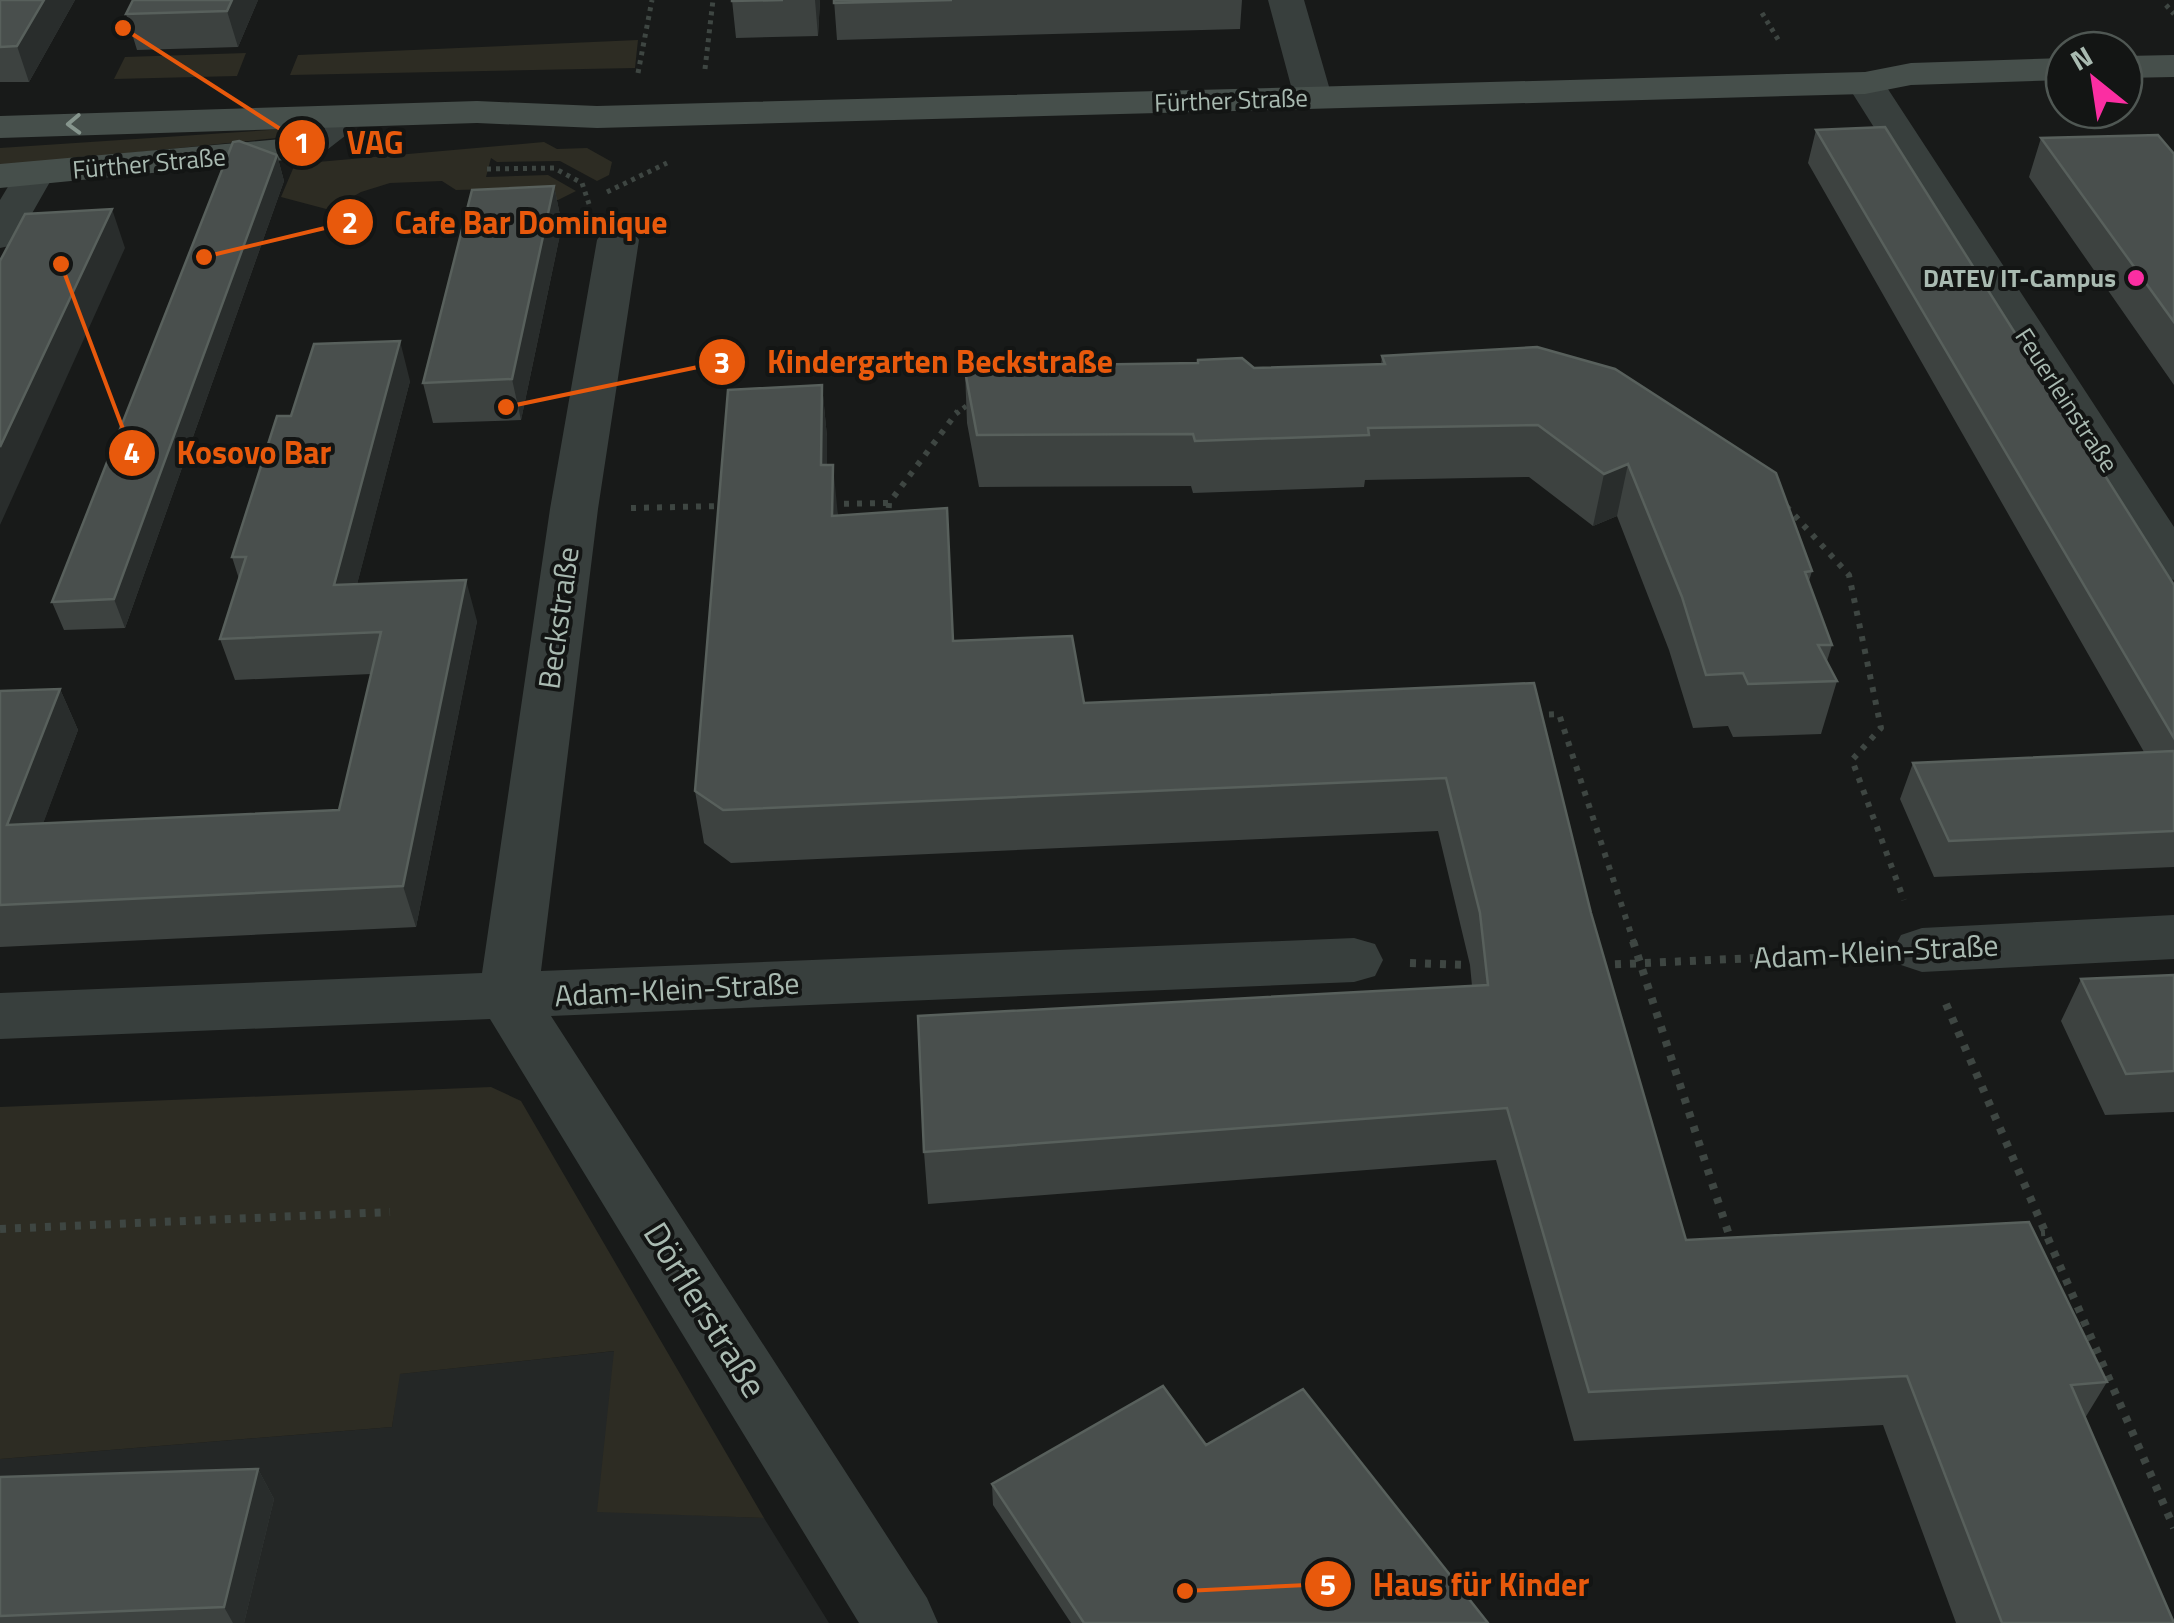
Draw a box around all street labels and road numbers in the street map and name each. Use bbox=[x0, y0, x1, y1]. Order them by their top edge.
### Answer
street label: Fürther Straße bbox=[1153, 78, 1309, 122]
street label: Fürther Straße bbox=[71, 137, 227, 189]
street label: Feuerleinstraße bbox=[2006, 320, 2128, 480]
street label: Beckstraße bbox=[525, 544, 591, 692]
street label: Adam-Klein-Straße bbox=[1752, 922, 2000, 980]
street label: Adam-Klein-Straße bbox=[553, 960, 801, 1018]
street label: Dörflerstraße bbox=[630, 1211, 781, 1408]

